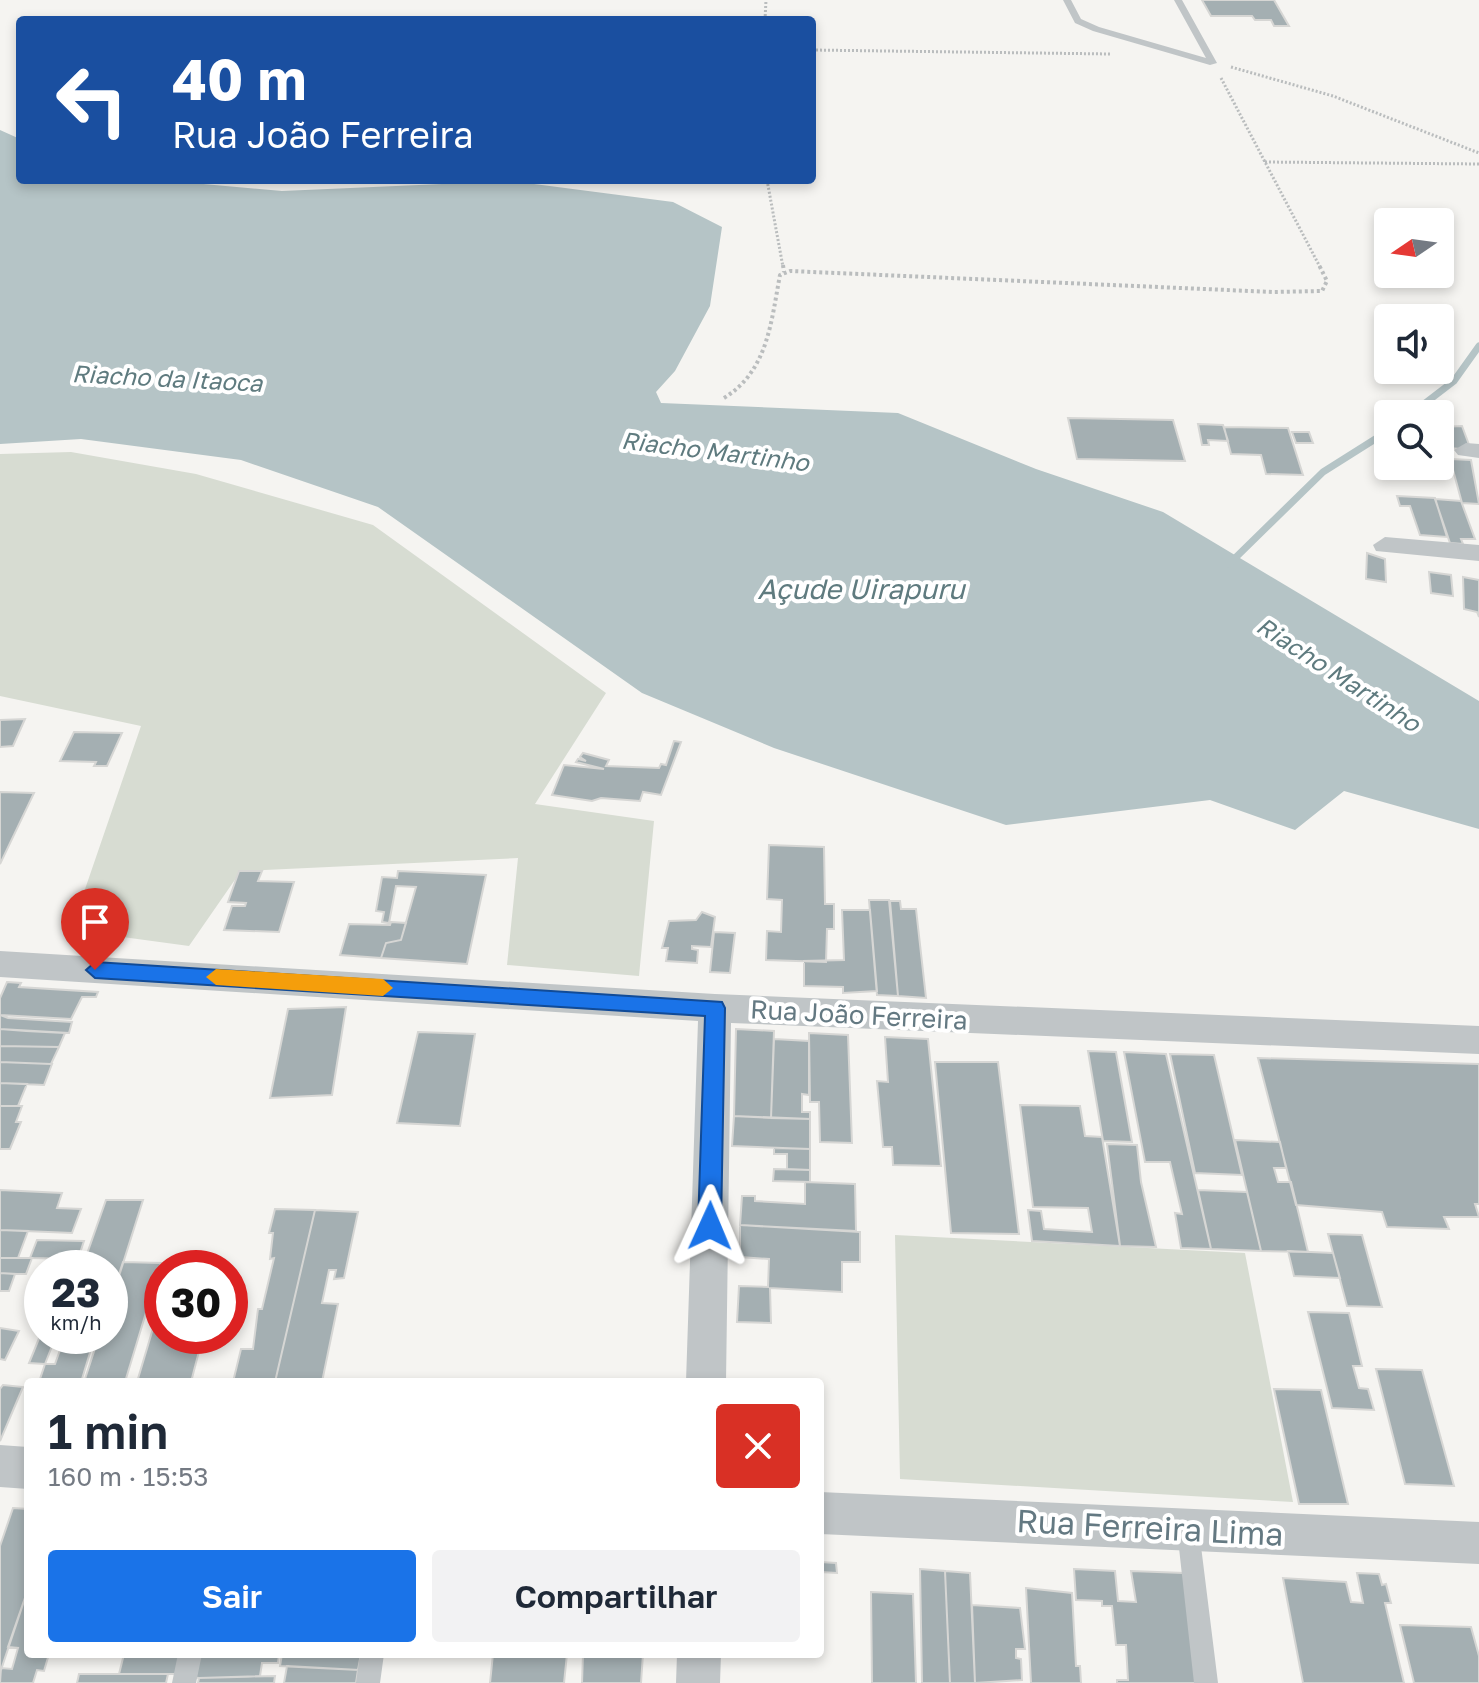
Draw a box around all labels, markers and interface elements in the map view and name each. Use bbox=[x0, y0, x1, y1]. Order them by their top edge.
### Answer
text: 40 m bbox=[172, 45, 306, 112]
icon: left bbox=[40, 48, 144, 152]
text: Rua João Ferreira bbox=[172, 113, 474, 156]
north arrow bbox=[1374, 208, 1454, 288]
map controls bbox=[1374, 208, 1454, 480]
button: sound bbox=[1374, 304, 1454, 384]
water label: Riacho da Itaoca bbox=[71, 358, 264, 397]
button: search bbox=[1374, 400, 1454, 480]
water label: Riacho Martinho bbox=[620, 425, 812, 477]
water label: Açude Uirapuru bbox=[757, 572, 967, 605]
water label: Riacho Martinho bbox=[1252, 610, 1427, 738]
pin bbox=[61, 888, 129, 970]
icon: arrive bbox=[73, 900, 117, 944]
street label: Rua João Ferreira bbox=[749, 993, 969, 1036]
position arrow bbox=[668, 1184, 752, 1268]
speed limit sign: 30 bbox=[144, 1250, 248, 1354]
text: 23 bbox=[52, 1268, 100, 1316]
text: km/h bbox=[51, 1310, 101, 1334]
text: 1 min bbox=[48, 1402, 168, 1460]
button: close bbox=[716, 1404, 800, 1488]
text: 160 m · 15:53 bbox=[48, 1461, 209, 1492]
street label: Rua Ferreira Lima bbox=[1016, 1501, 1284, 1553]
button: Sair bbox=[48, 1550, 416, 1642]
button: Compartilhar bbox=[432, 1550, 800, 1642]

